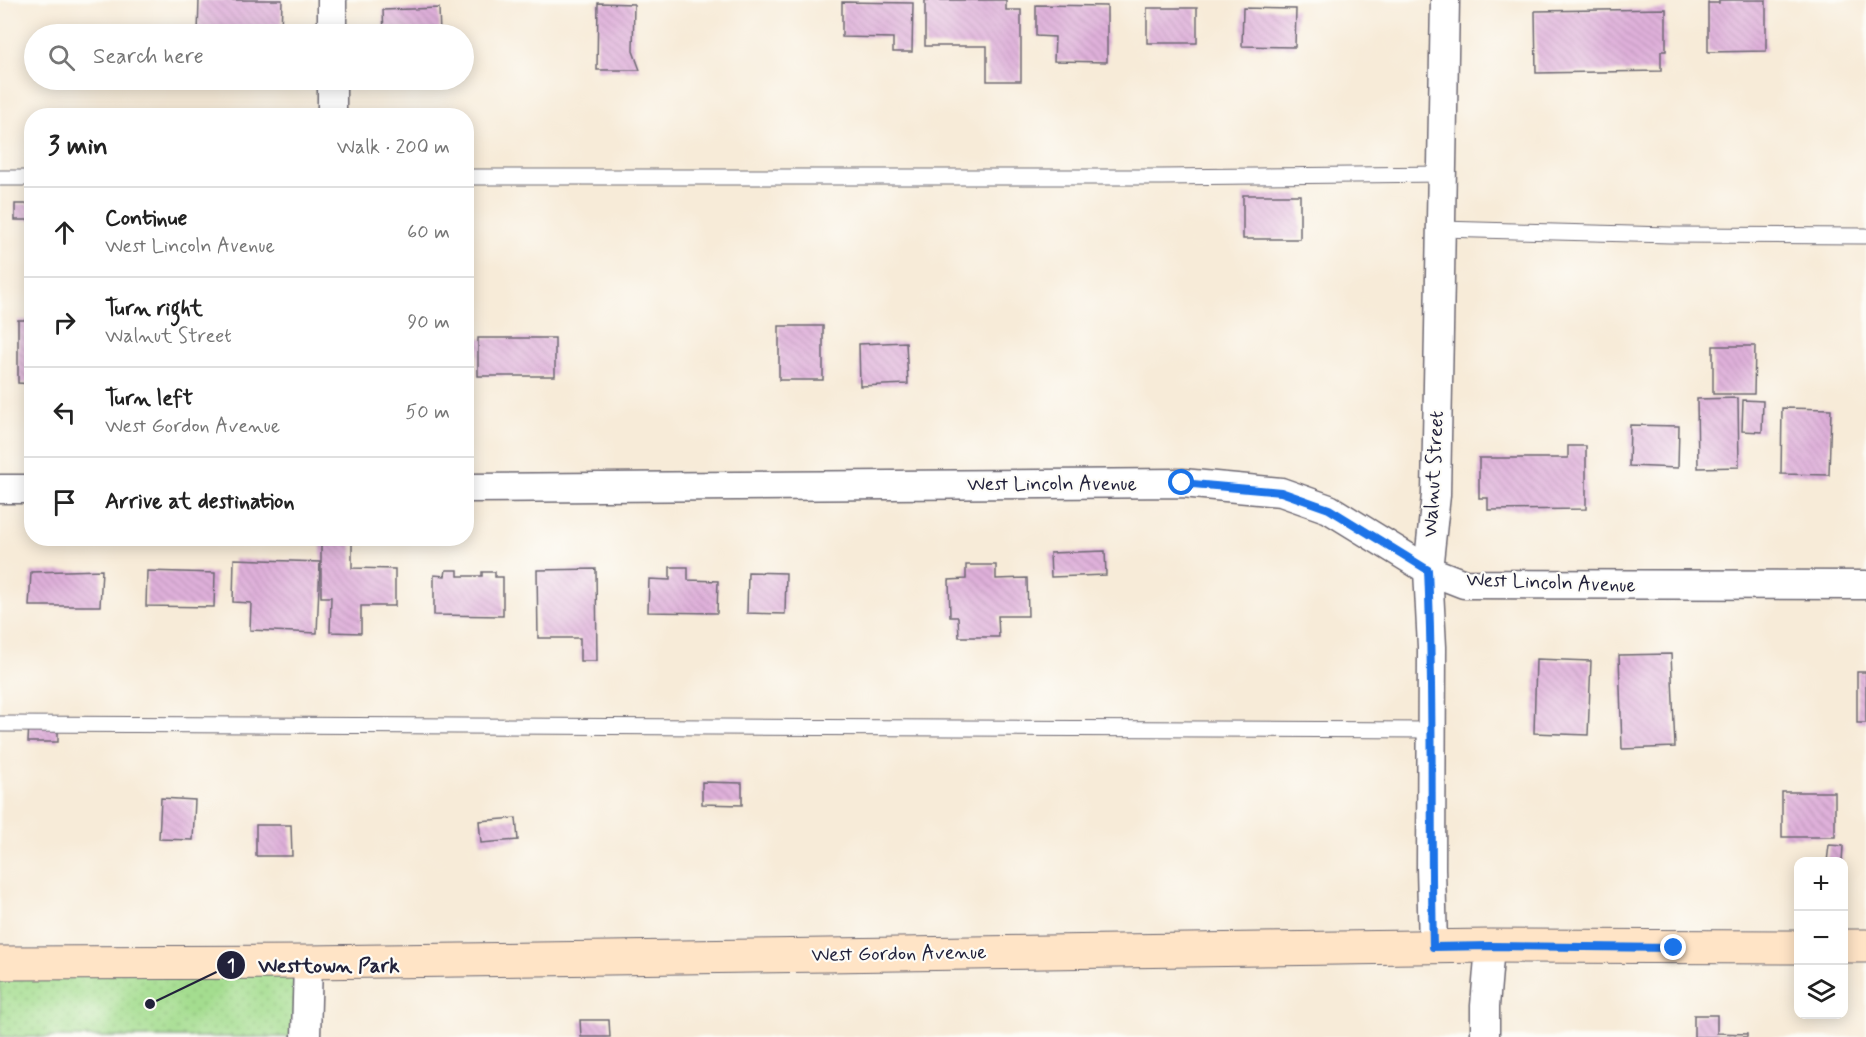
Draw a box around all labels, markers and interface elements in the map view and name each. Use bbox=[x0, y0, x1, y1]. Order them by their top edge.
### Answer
search box bbox=[24, 24, 474, 90]
icon: search bbox=[45, 41, 78, 74]
text: Search here bbox=[93, 43, 204, 71]
text: 3 min bbox=[48, 130, 108, 164]
text: Walk · 200 m bbox=[337, 134, 450, 161]
text: Continue bbox=[105, 205, 187, 233]
icon: ahead bbox=[48, 216, 81, 249]
text: 60 m bbox=[407, 219, 450, 246]
text: West Lincoln Avenue bbox=[105, 233, 275, 260]
text: Turn right bbox=[105, 295, 203, 323]
icon: right bbox=[48, 306, 81, 339]
text: 90 m bbox=[407, 309, 450, 336]
text: Walnut Street bbox=[105, 323, 232, 350]
text: Turn left bbox=[105, 385, 193, 413]
icon: left bbox=[48, 396, 81, 429]
text: 50 m bbox=[405, 399, 450, 426]
street label: Walnut Street bbox=[1417, 410, 1451, 538]
text: West Gordon Avenue bbox=[105, 413, 280, 440]
route start bbox=[1168, 469, 1194, 495]
street label: West Lincoln Avenue bbox=[967, 471, 1137, 498]
icon: arrive bbox=[48, 486, 81, 519]
text: Arrive at destination bbox=[105, 488, 295, 516]
street label: West Lincoln Avenue bbox=[1466, 567, 1636, 599]
map controls bbox=[1794, 857, 1848, 1019]
button: + bbox=[1794, 857, 1848, 911]
button: − bbox=[1794, 911, 1848, 965]
route end bbox=[1660, 934, 1686, 960]
street label: West Gordon Avenue bbox=[811, 939, 987, 969]
callout: Westtown Park bbox=[216, 945, 412, 984]
text: Westtown Park bbox=[257, 952, 400, 980]
text: 1 bbox=[227, 954, 235, 978]
button: layers bbox=[1794, 965, 1848, 1019]

